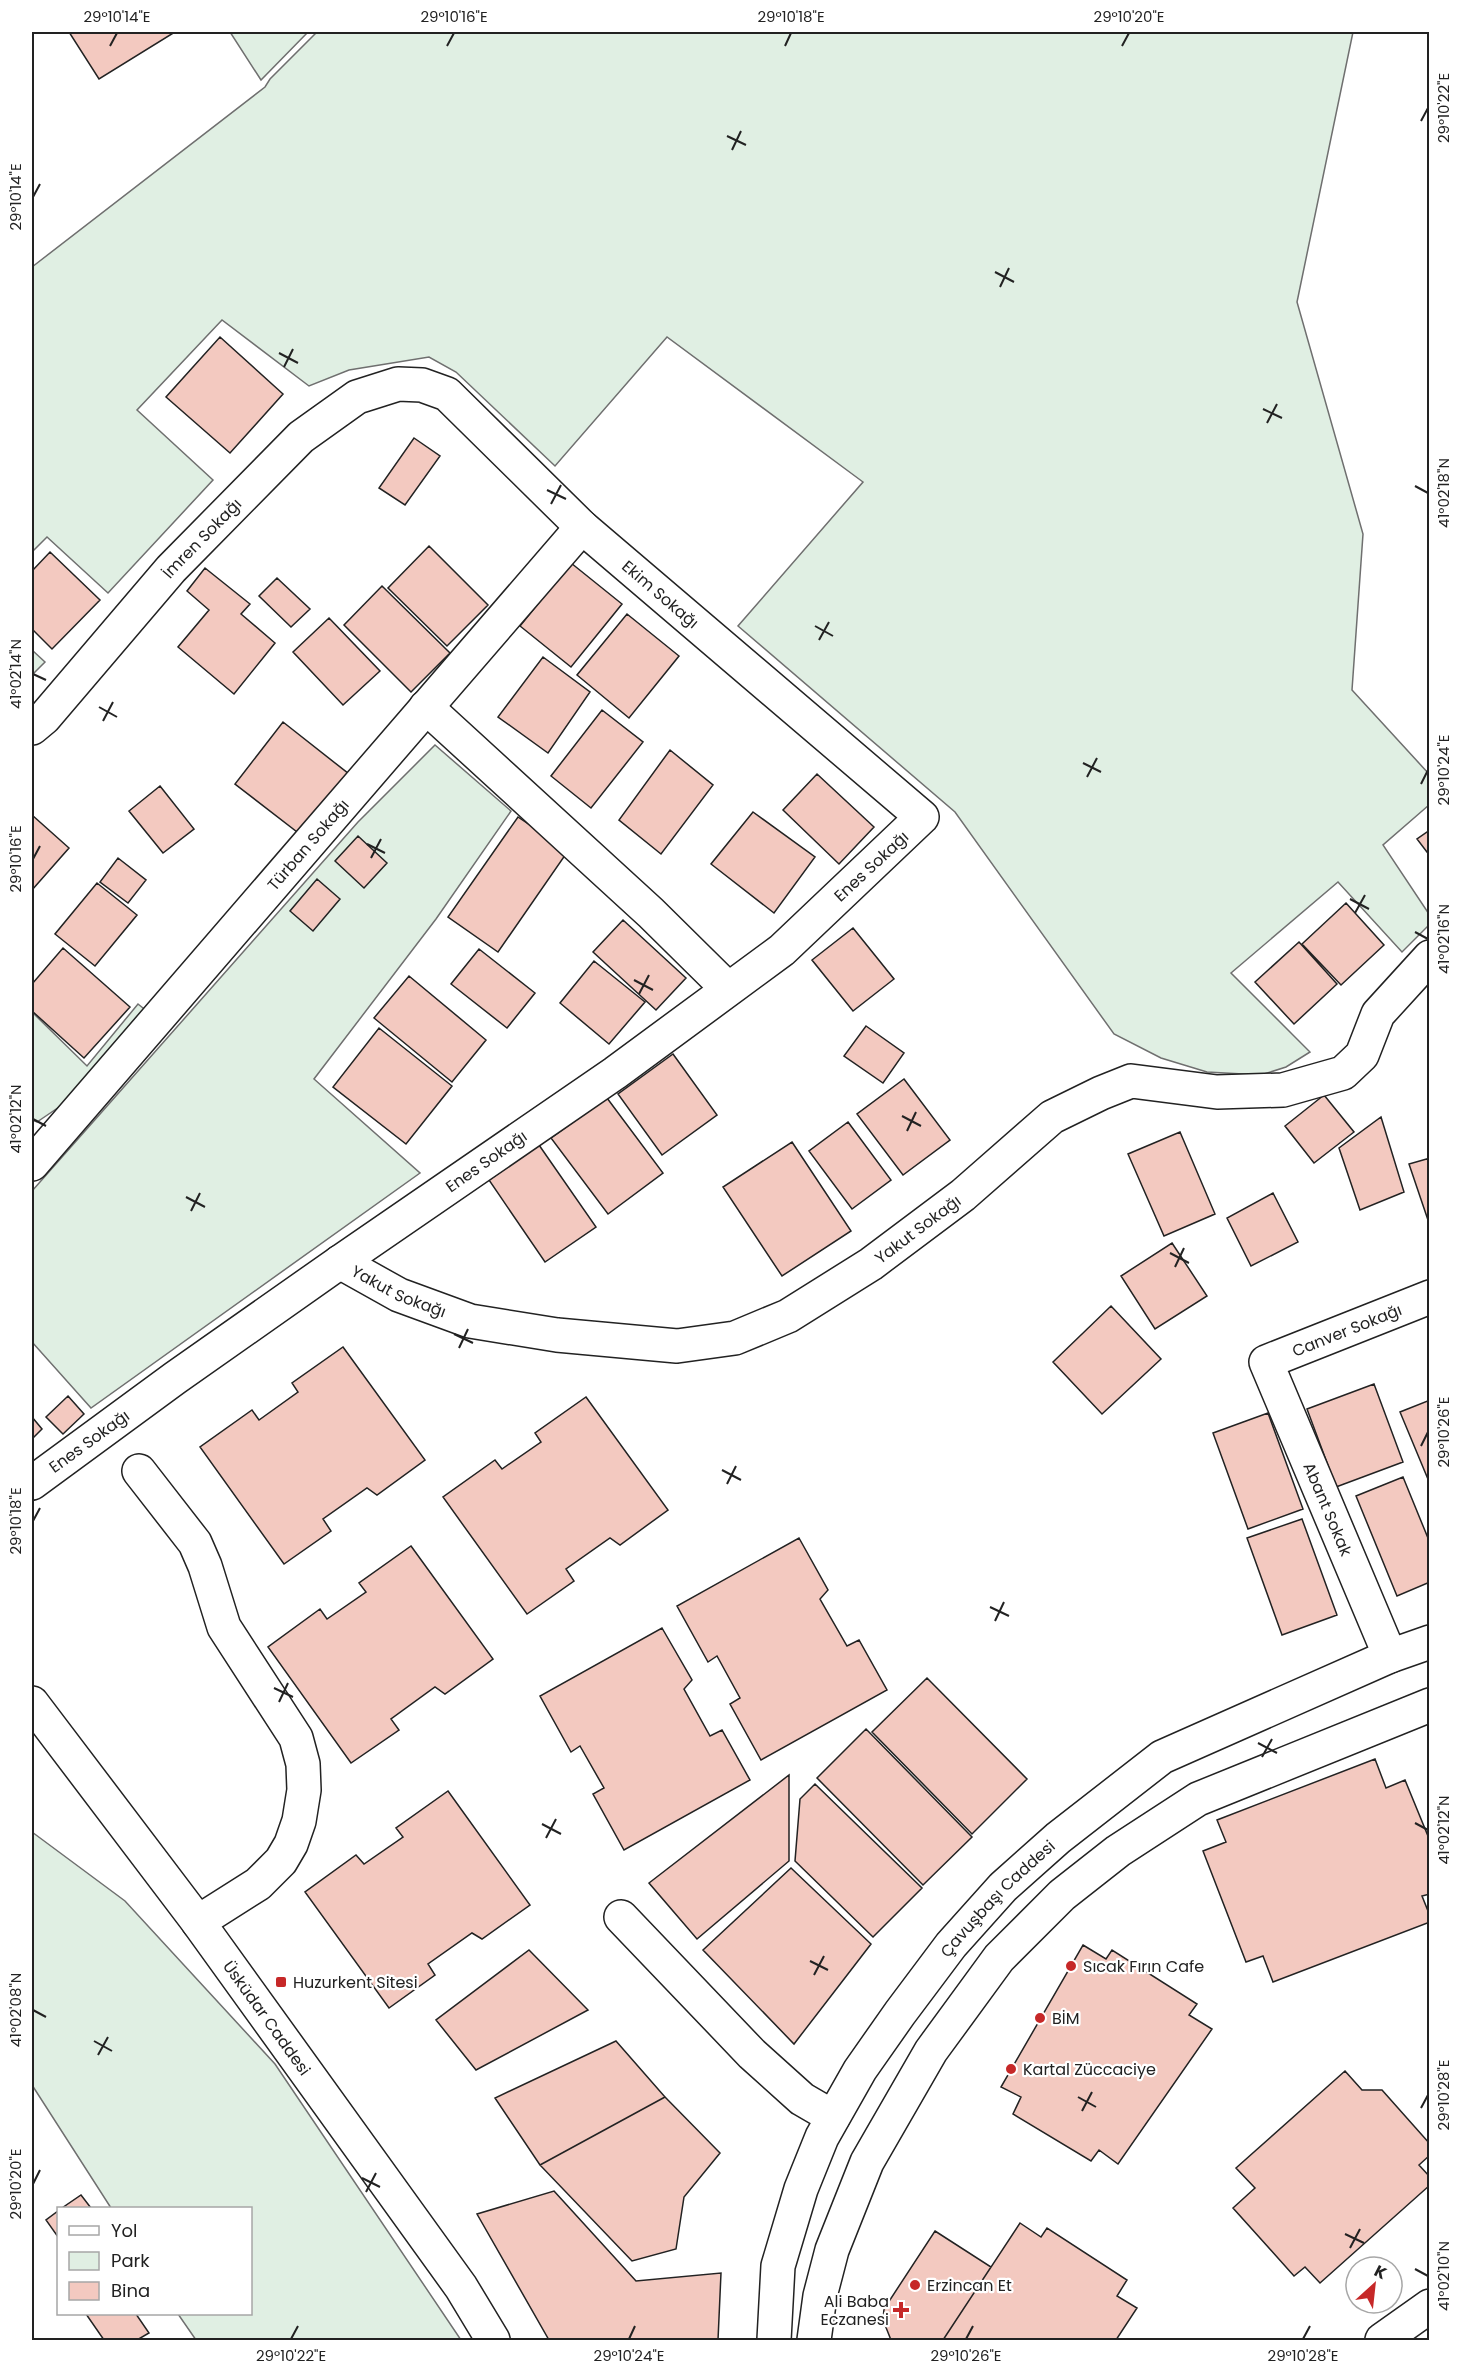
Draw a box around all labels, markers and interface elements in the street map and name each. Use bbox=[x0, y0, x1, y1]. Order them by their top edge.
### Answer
text: 29°10'14"E bbox=[83, 6, 151, 27]
text: 29°10'16"E bbox=[420, 6, 488, 27]
text: 29°10'18"E bbox=[757, 6, 825, 27]
text: 29°10'20"E bbox=[1094, 6, 1164, 27]
text: 29°10'22"E bbox=[1433, 73, 1454, 143]
text: 29°10'14"E bbox=[5, 163, 26, 231]
text: 41°02'18"N bbox=[1433, 458, 1454, 528]
street label: İmren Sokağı bbox=[157, 493, 247, 583]
street label: Ekim Sokağı bbox=[617, 555, 704, 634]
text: 41°02'14"N bbox=[5, 639, 26, 709]
text: 29°10'24"E bbox=[1433, 735, 1454, 805]
street label: Türban Sokağı bbox=[262, 794, 354, 896]
text: 29°10'16"E bbox=[5, 825, 26, 893]
street label: Enes Sokağı bbox=[829, 826, 914, 907]
text: 41°02'16"N bbox=[1433, 904, 1454, 974]
text: 41°02'12"N bbox=[5, 1084, 26, 1154]
street label: Enes Sokağı bbox=[441, 1125, 532, 1198]
street label: Yakut Sokağı bbox=[870, 1190, 966, 1269]
street label: Yakut Sokağı bbox=[347, 1260, 449, 1323]
street label: Canver Sokağı bbox=[1289, 1298, 1405, 1363]
text: 29°10'26"E bbox=[1433, 1396, 1454, 1468]
street label: Enes Sokağı bbox=[44, 1404, 134, 1478]
street label: Abant Sokak bbox=[1297, 1459, 1358, 1560]
text: 29°10'18"E bbox=[5, 1487, 26, 1555]
text: 41°02'12"N bbox=[1433, 1795, 1454, 1865]
street label: Çavuşbaşı Caddesi bbox=[935, 1835, 1060, 1962]
place label: Sıcak Fırın Cafe bbox=[1083, 1955, 1204, 1978]
street label: Üsküdar Caddesi bbox=[217, 1956, 316, 2080]
marker: Sıcak Fırın Cafe bbox=[1064, 1959, 1078, 1973]
place label: Huzurkent Sitesi bbox=[293, 1971, 418, 1994]
text: 41°02'08"N bbox=[5, 1973, 26, 2047]
marker: Huzurkent Sitesi bbox=[274, 1975, 288, 1989]
place label: BİM bbox=[1052, 2007, 1080, 2030]
marker: BİM bbox=[1033, 2011, 1047, 2025]
place label: Kartal Züccaciye bbox=[1023, 2058, 1156, 2081]
text: 29°10'28"E bbox=[1433, 2060, 1454, 2131]
marker: Kartal Züccaciye bbox=[1004, 2062, 1018, 2076]
text: 29°10'20"E bbox=[5, 2149, 26, 2219]
legend bbox=[57, 2207, 252, 2315]
text: Yol bbox=[111, 2218, 137, 2243]
text: 41°02'10"N bbox=[1433, 2241, 1454, 2311]
text: Park bbox=[111, 2248, 150, 2273]
north arrow bbox=[1344, 2255, 1404, 2315]
text: K bbox=[1370, 2259, 1391, 2285]
place label: Erzincan Et bbox=[927, 2274, 1012, 2297]
text: Bina bbox=[111, 2278, 150, 2303]
marker: Erzincan Et bbox=[908, 2278, 922, 2292]
place label: Ali Baba Eczanesi bbox=[821, 2290, 889, 2331]
marker: Ali Baba Eczanesi bbox=[894, 2303, 908, 2317]
text: 29°10'22"E bbox=[256, 2345, 326, 2366]
text: 29°10'24"E bbox=[594, 2345, 664, 2366]
text: 29°10'26"E bbox=[930, 2345, 1002, 2366]
text: 29°10'28"E bbox=[1268, 2345, 1339, 2366]

